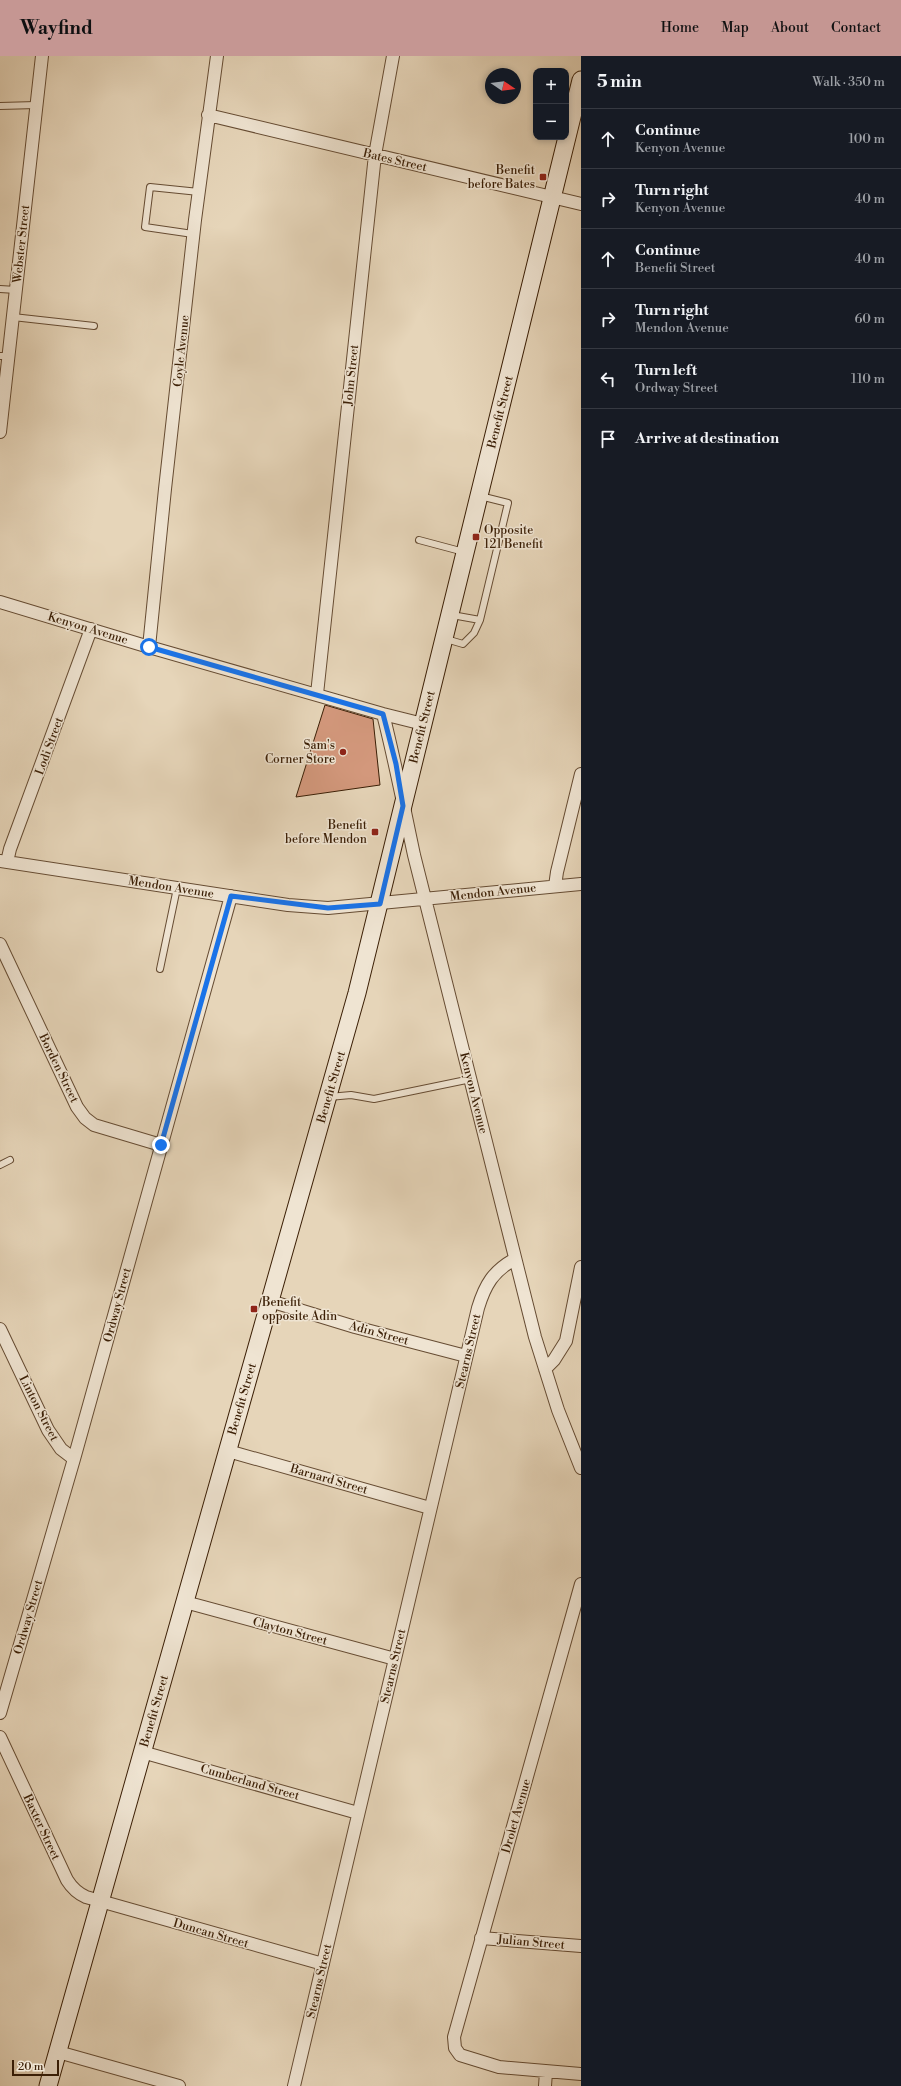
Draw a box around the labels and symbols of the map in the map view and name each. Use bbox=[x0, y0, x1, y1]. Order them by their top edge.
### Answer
north arrow bbox=[485, 68, 521, 104]
street label: Bates Street bbox=[361, 146, 429, 175]
place label: Benefit before Bates bbox=[468, 163, 536, 192]
marker: Benefit before Bates bbox=[538, 172, 548, 182]
street label: Webster Street bbox=[10, 203, 33, 285]
street label: Coyle Avenue bbox=[170, 314, 193, 388]
street label: John Street bbox=[341, 343, 362, 407]
street label: Benefit Street bbox=[484, 374, 517, 451]
place label: Opposite 121 Benefit bbox=[484, 523, 544, 552]
marker: Opposite 121 Benefit bbox=[471, 532, 481, 542]
street label: Kenyon Avenue bbox=[46, 609, 130, 648]
route start bbox=[140, 638, 158, 656]
street label: Benefit Street bbox=[406, 689, 439, 766]
street label: Lodi Street bbox=[32, 714, 67, 777]
place label: Sam's Corner Store bbox=[265, 738, 335, 767]
marker: Sam's Corner Store bbox=[338, 747, 348, 757]
place label: Benefit before Mendon bbox=[285, 818, 368, 847]
marker: Benefit before Mendon bbox=[370, 827, 380, 837]
street label: Mendon Avenue bbox=[127, 873, 215, 902]
street label: Mendon Avenue bbox=[449, 881, 537, 904]
street label: Borden Street bbox=[35, 1030, 82, 1106]
street label: Benefit Street bbox=[314, 1049, 349, 1126]
street label: Kenyon Avenue bbox=[456, 1051, 491, 1135]
route end bbox=[152, 1136, 170, 1154]
street label: Ordway Street bbox=[100, 1265, 135, 1344]
place label: Benefit opposite Adin bbox=[261, 1295, 337, 1324]
marker: Benefit opposite Adin bbox=[249, 1304, 259, 1314]
street label: Stearns Street bbox=[453, 1312, 485, 1390]
street label: Adin Street bbox=[346, 1318, 411, 1349]
street label: Benefit Street bbox=[225, 1361, 260, 1438]
street label: Linton Street bbox=[15, 1373, 62, 1444]
street label: Barnard Street bbox=[287, 1461, 370, 1498]
street label: Ordway Street bbox=[11, 1578, 46, 1656]
street label: Clayton Street bbox=[251, 1614, 330, 1649]
street label: Stearns Street bbox=[378, 1627, 410, 1705]
street label: Benefit Street bbox=[137, 1673, 172, 1750]
street label: Cumberland Street bbox=[199, 1761, 302, 1804]
street label: Drolet Avenue bbox=[499, 1777, 534, 1855]
street label: Baxter Street bbox=[19, 1791, 64, 1863]
street label: Duncan Street bbox=[171, 1916, 251, 1952]
street label: Julian Street bbox=[496, 1932, 566, 1953]
street label: Stearns Street bbox=[304, 1942, 336, 2020]
scale bar bbox=[12, 2058, 59, 2077]

